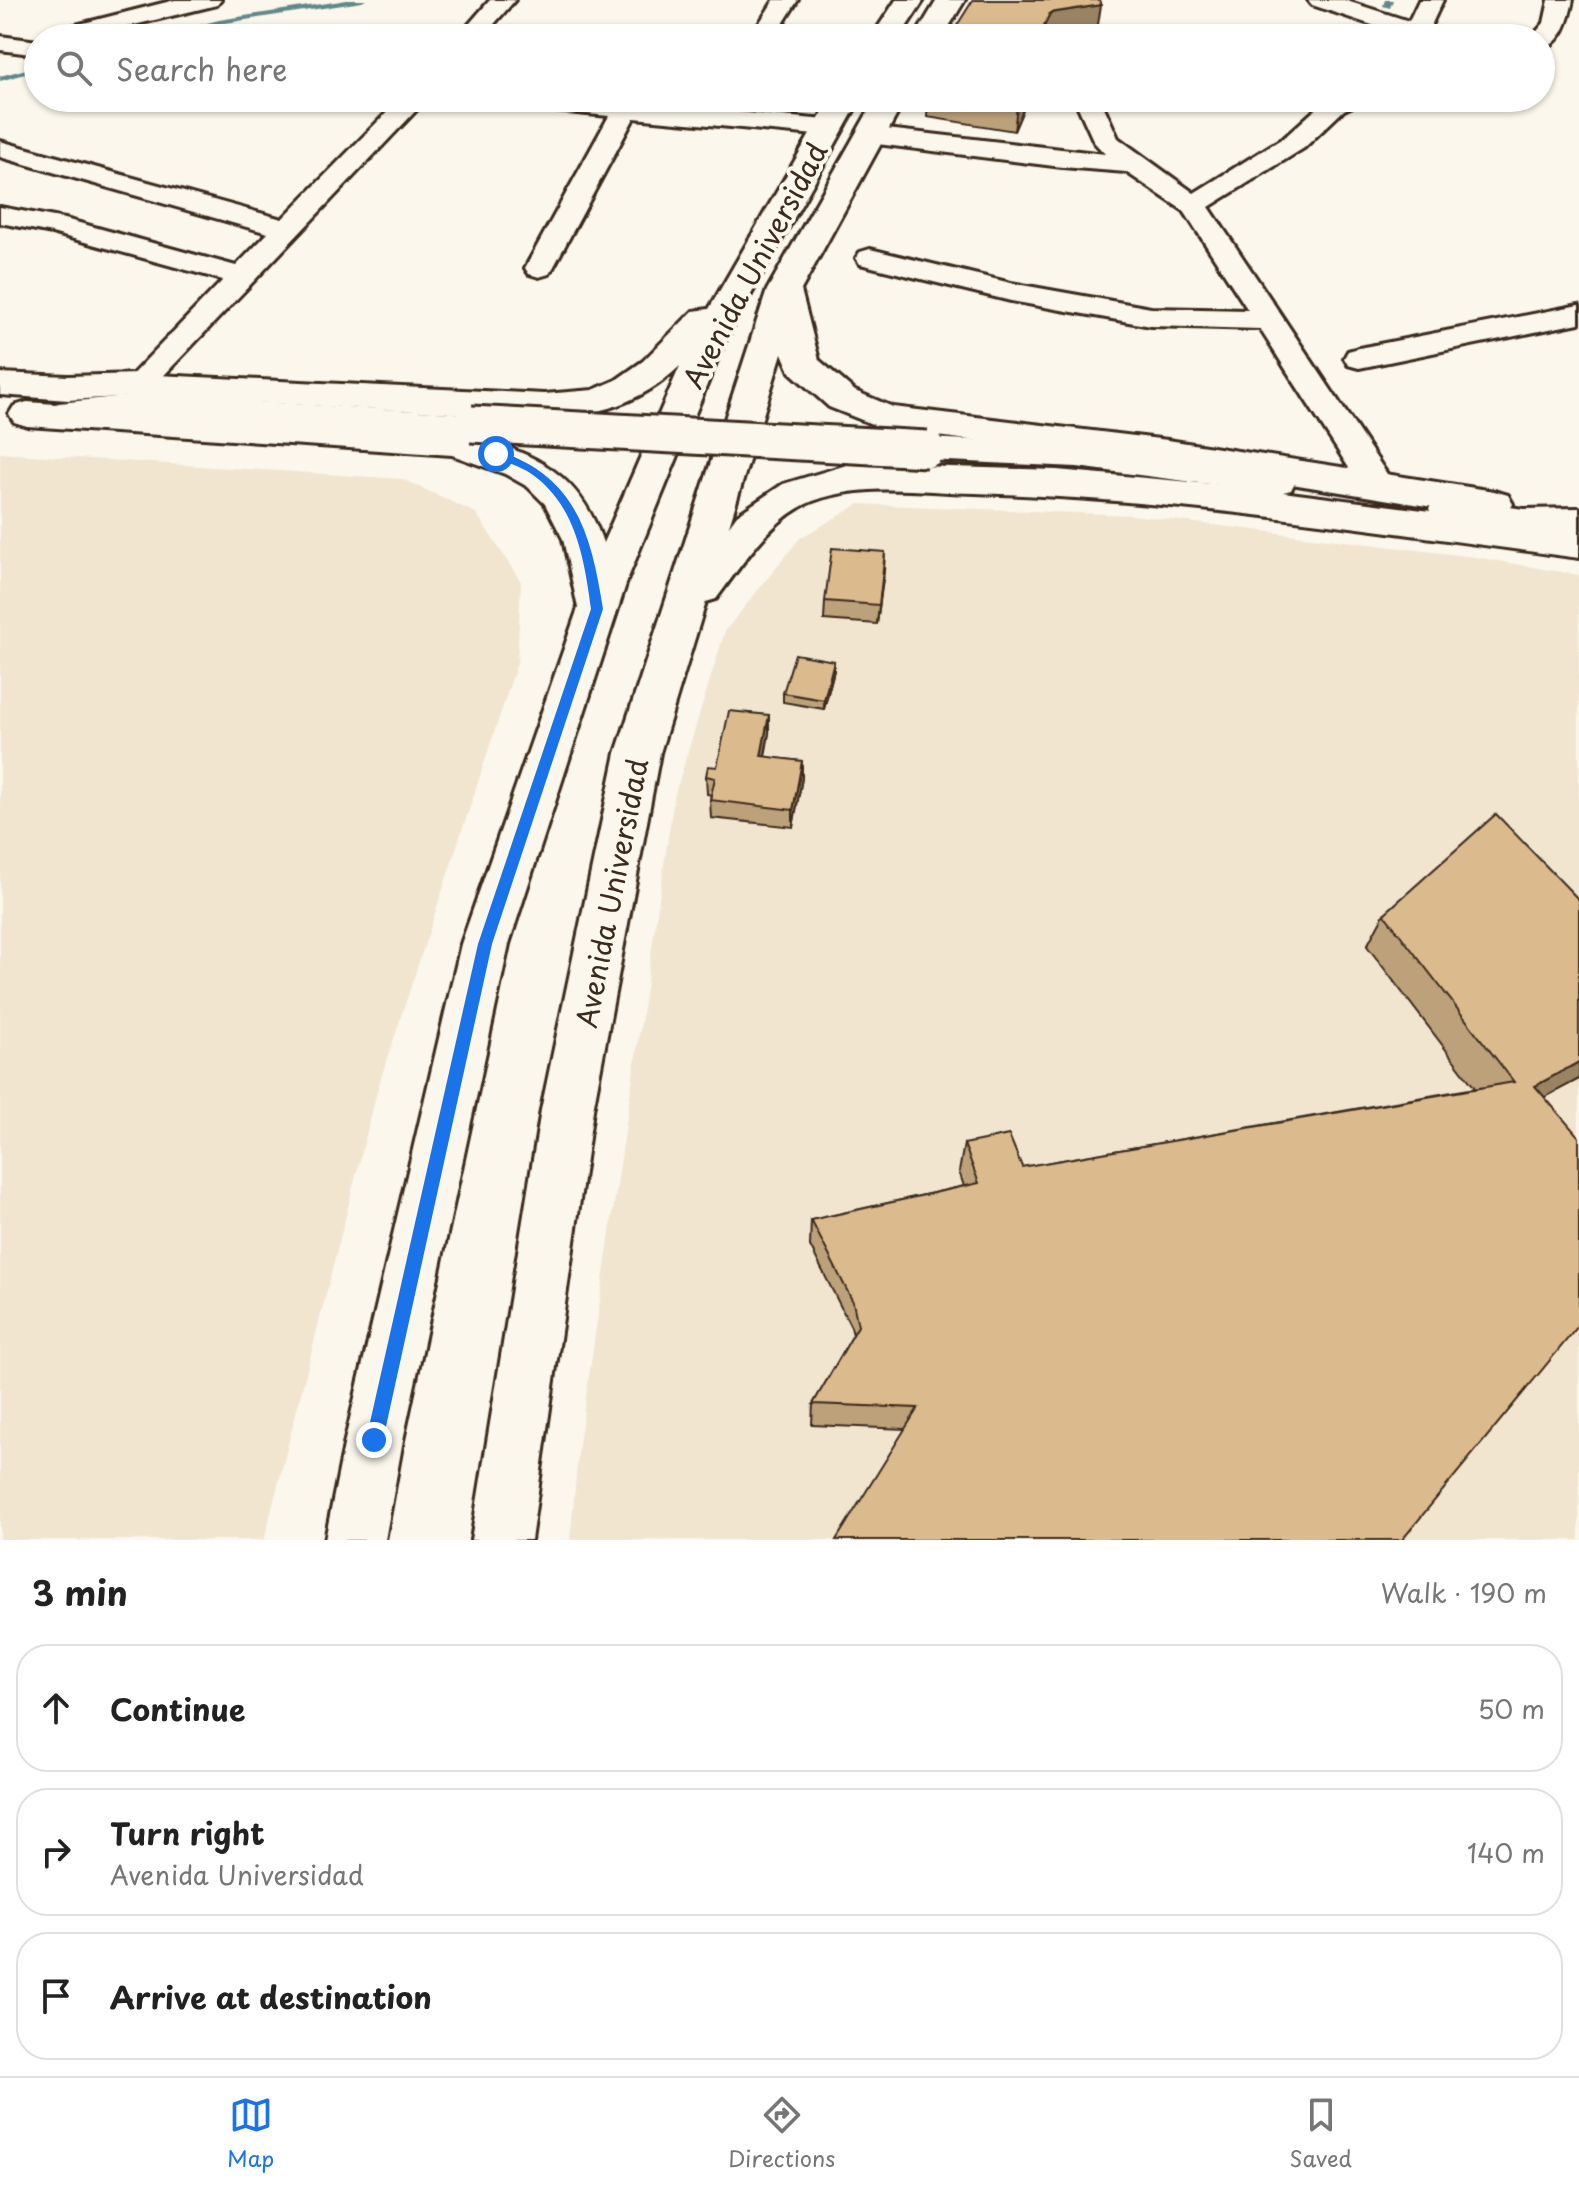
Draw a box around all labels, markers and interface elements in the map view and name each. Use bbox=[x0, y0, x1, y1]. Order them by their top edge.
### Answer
search box bbox=[24, 24, 1555, 112]
icon: search bbox=[52, 46, 96, 90]
text: Search here bbox=[116, 46, 288, 91]
street label: Avenida Universidad bbox=[671, 134, 837, 396]
route start bbox=[478, 436, 514, 472]
street label: Avenida Universidad bbox=[564, 755, 658, 1031]
route end bbox=[356, 1422, 392, 1458]
text: 3 min bbox=[32, 1566, 128, 1618]
text: Walk · 190 m bbox=[1381, 1573, 1547, 1612]
icon: ahead bbox=[34, 1686, 78, 1730]
text: Continue bbox=[110, 1686, 245, 1731]
text: 50 m bbox=[1478, 1689, 1545, 1728]
text: Turn right bbox=[110, 1810, 265, 1855]
icon: right bbox=[34, 1830, 78, 1874]
text: 140 m bbox=[1467, 1833, 1545, 1872]
text: Avenida Universidad bbox=[110, 1855, 364, 1894]
icon: arrive bbox=[34, 1974, 78, 2018]
text: Arrive at destination bbox=[110, 1974, 432, 2019]
tab: Map bbox=[227, 2093, 274, 2174]
tab: Directions bbox=[728, 2093, 835, 2174]
tab: Saved bbox=[1289, 2093, 1352, 2174]

